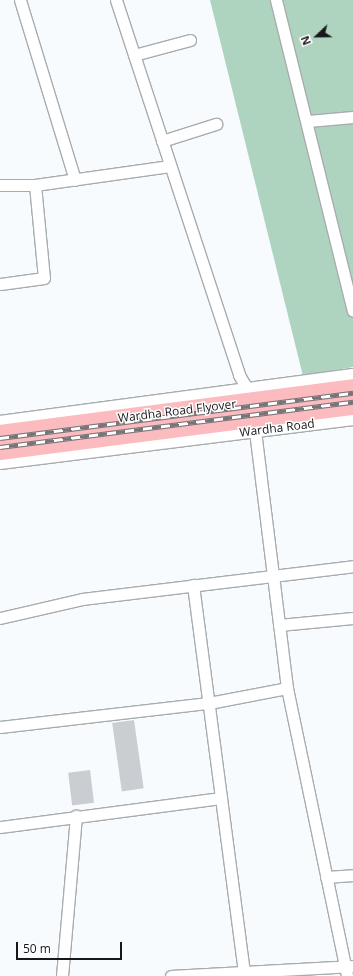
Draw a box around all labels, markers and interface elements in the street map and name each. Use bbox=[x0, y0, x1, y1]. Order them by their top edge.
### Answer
north arrow bbox=[297, 16, 337, 56]
text: N bbox=[297, 34, 314, 48]
street label: Wardha Road Flyover bbox=[117, 397, 237, 425]
street label: Wardha Road bbox=[239, 416, 315, 440]
scale bar bbox=[18, 934, 124, 960]
text: 50 m bbox=[23, 940, 51, 957]

